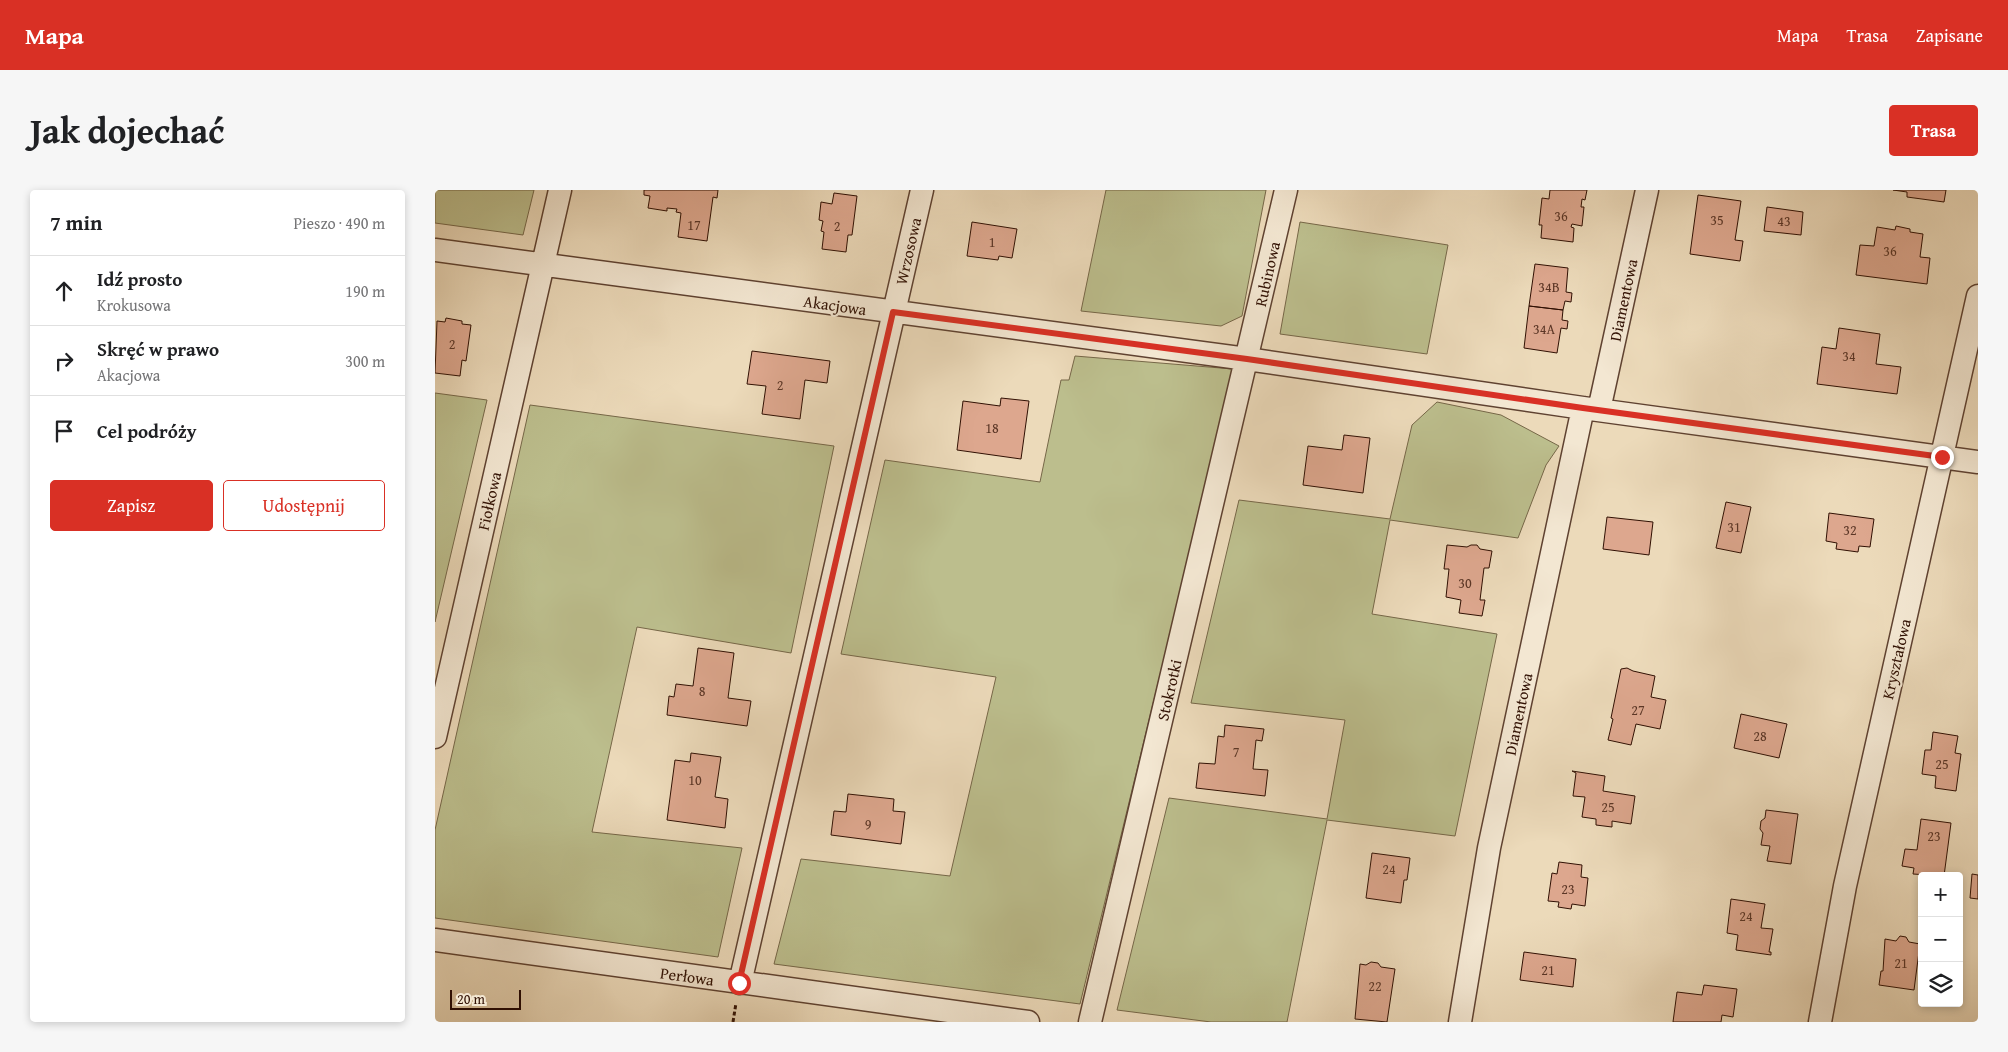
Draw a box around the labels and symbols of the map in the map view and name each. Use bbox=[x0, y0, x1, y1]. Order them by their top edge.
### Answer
house number: 36 bbox=[1554, 206, 1568, 226]
house number: 35 bbox=[1710, 210, 1724, 230]
house number: 43 bbox=[1777, 211, 1791, 231]
house number: 17 bbox=[687, 215, 701, 235]
street label: Wrzosowa bbox=[889, 215, 927, 287]
house number: 2 bbox=[834, 216, 840, 236]
house number: 1 bbox=[989, 232, 995, 252]
street label: Rubinowa bbox=[1248, 239, 1286, 309]
house number: 36 bbox=[1883, 241, 1897, 261]
street label: Diamentowa bbox=[1603, 256, 1644, 343]
house number: 34B bbox=[1538, 277, 1560, 297]
street label: Akacjowa bbox=[802, 289, 868, 321]
house number: 34A bbox=[1533, 319, 1555, 339]
house number: 2 bbox=[449, 334, 455, 354]
house number: 34 bbox=[1842, 346, 1856, 366]
house number: 2 bbox=[777, 375, 783, 395]
house number: 18 bbox=[985, 418, 999, 438]
route end bbox=[1931, 446, 1954, 469]
street label: Fiołkowa bbox=[471, 469, 507, 533]
house number: 31 bbox=[1727, 517, 1741, 537]
house number: 32 bbox=[1843, 520, 1857, 540]
house number: 30 bbox=[1458, 573, 1472, 593]
street label: Kryształowa bbox=[1875, 616, 1917, 702]
street label: Stokrotki bbox=[1150, 656, 1188, 723]
street label: Diamentowa bbox=[1498, 670, 1539, 757]
house number: 8 bbox=[699, 681, 706, 701]
house number: 27 bbox=[1631, 700, 1645, 720]
house number: 28 bbox=[1753, 726, 1767, 746]
house number: 7 bbox=[1233, 742, 1240, 762]
house number: 25 bbox=[1935, 754, 1949, 774]
house number: 10 bbox=[688, 770, 702, 790]
house number: 25 bbox=[1601, 797, 1615, 817]
house number: 9 bbox=[865, 814, 872, 834]
house number: 23 bbox=[1927, 826, 1941, 846]
house number: 24 bbox=[1382, 859, 1396, 879]
house number: 23 bbox=[1561, 879, 1575, 899]
house number: 24 bbox=[1739, 906, 1753, 926]
house number: 21 bbox=[1894, 953, 1908, 973]
street label: Perłowa bbox=[659, 960, 716, 992]
house number: 21 bbox=[1541, 960, 1555, 980]
route start bbox=[728, 972, 751, 995]
house number: 22 bbox=[1368, 976, 1382, 996]
scale bar bbox=[450, 987, 521, 1010]

